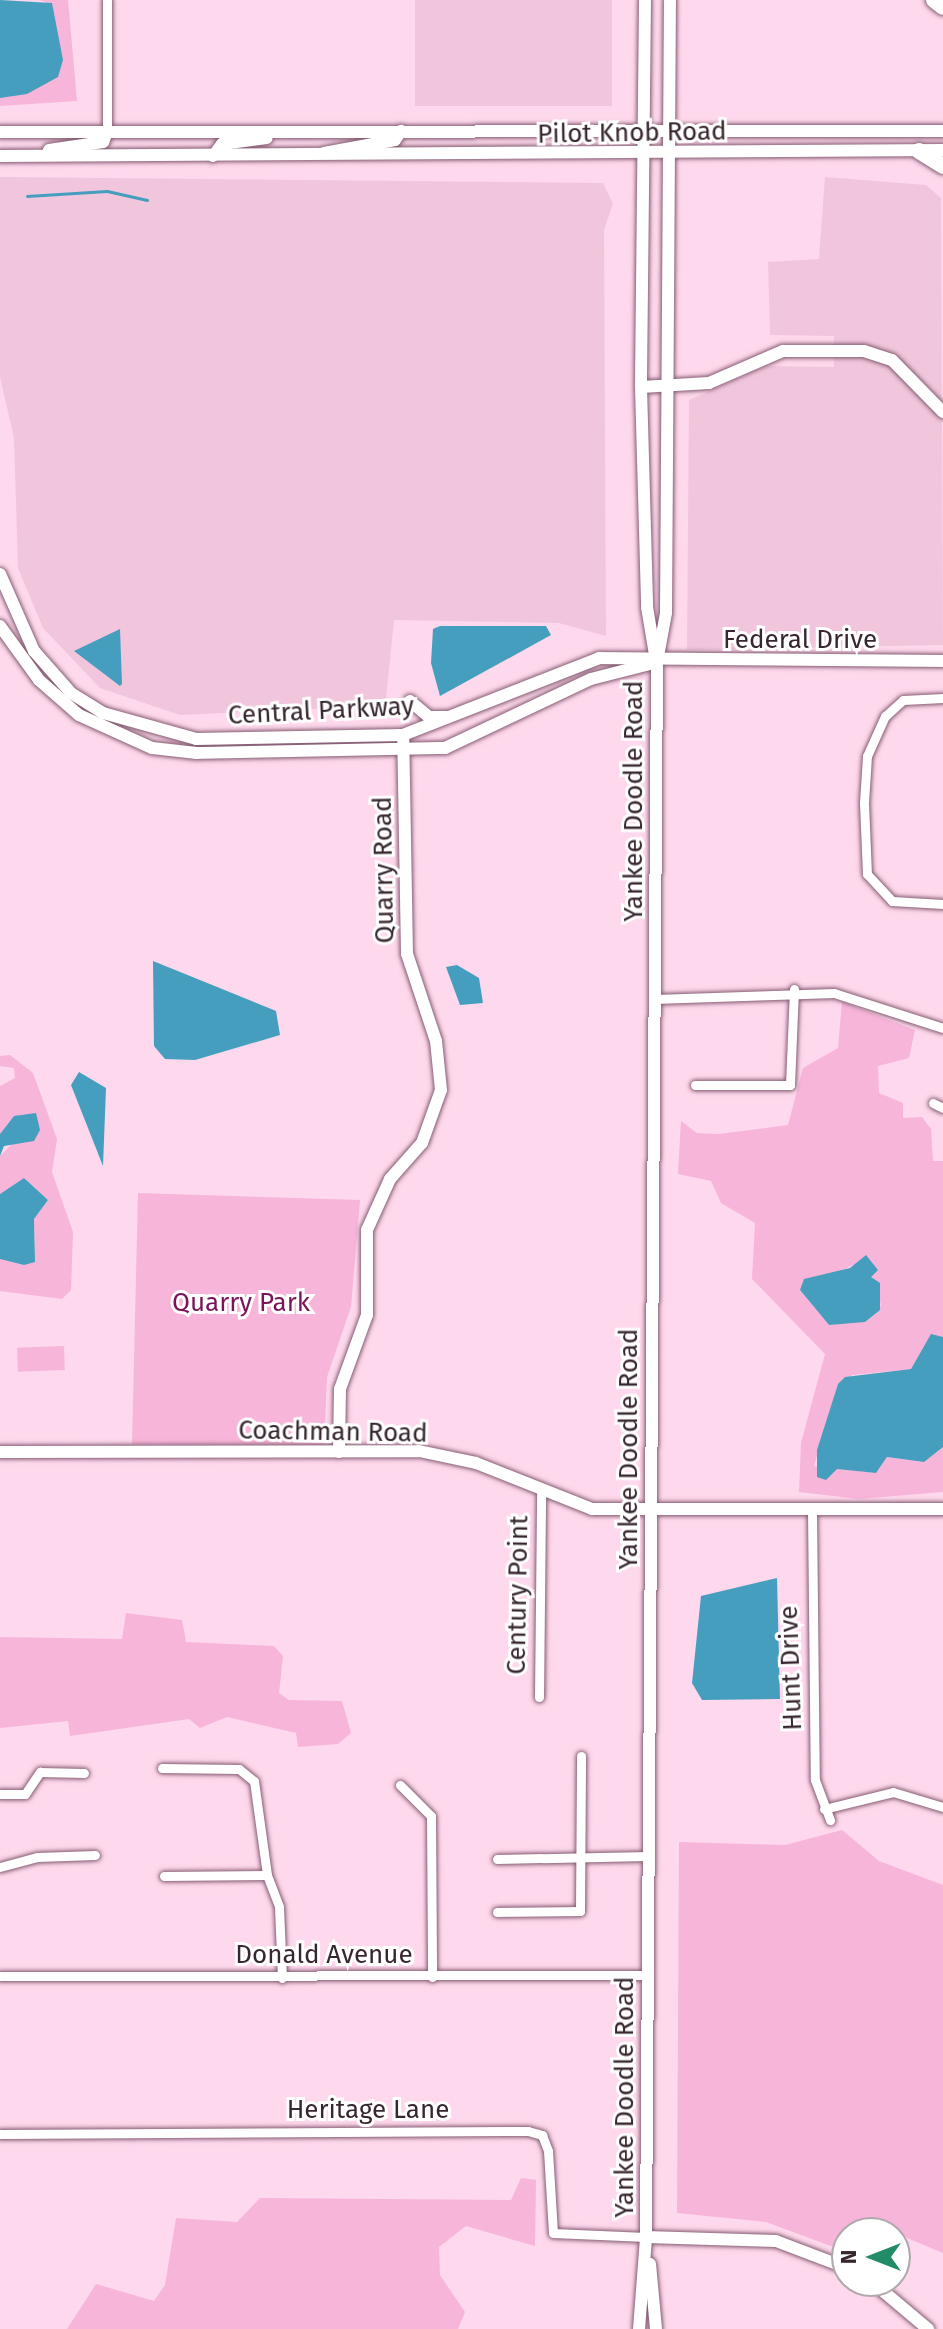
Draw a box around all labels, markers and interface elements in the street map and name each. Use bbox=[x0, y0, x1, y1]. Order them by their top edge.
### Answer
street label: Pilot Knob Road bbox=[537, 116, 727, 150]
street label: Federal Drive bbox=[723, 624, 877, 656]
street label: Yankee Doodle Road bbox=[618, 680, 650, 922]
street label: Central Parkway bbox=[227, 691, 415, 731]
street label: Quarry Road bbox=[367, 796, 401, 944]
park label: Quarry Park bbox=[172, 1287, 310, 1319]
street label: Yankee Doodle Road bbox=[613, 1328, 645, 1570]
street label: Coachman Road bbox=[238, 1415, 428, 1449]
street label: Century Point bbox=[501, 1515, 535, 1675]
street label: Hunt Drive bbox=[773, 1605, 809, 1731]
street label: Donald Avenue bbox=[235, 1939, 413, 1971]
street label: Yankee Doodle Road bbox=[609, 1976, 641, 2218]
street label: Heritage Lane bbox=[287, 2094, 449, 2126]
north arrow bbox=[831, 2217, 911, 2297]
text: N bbox=[835, 2250, 862, 2264]

